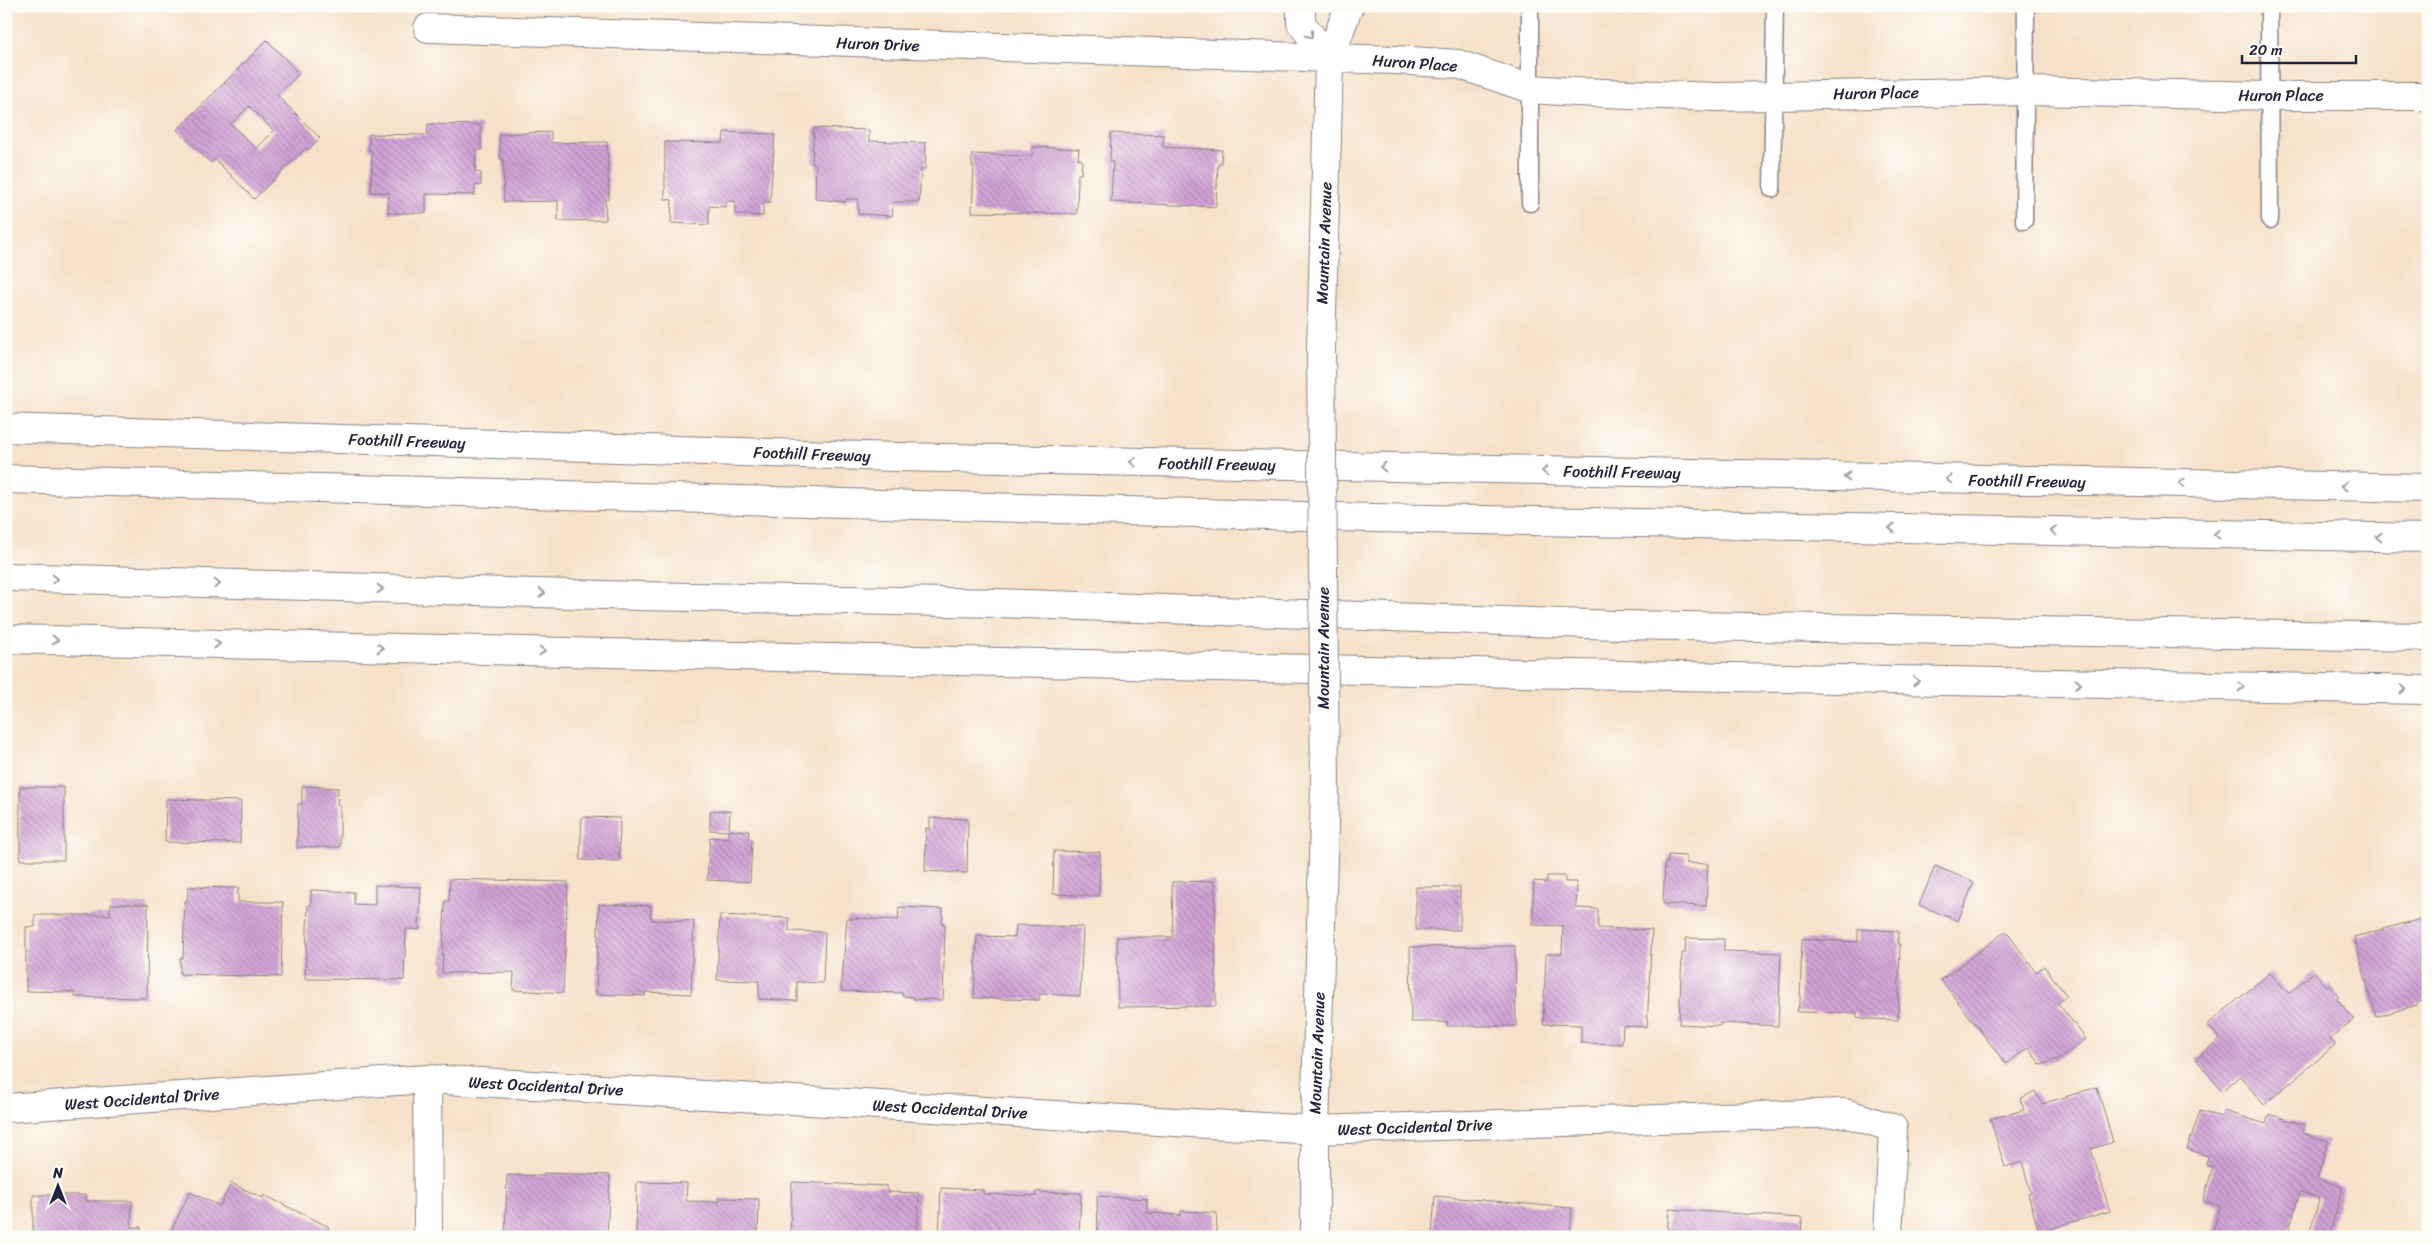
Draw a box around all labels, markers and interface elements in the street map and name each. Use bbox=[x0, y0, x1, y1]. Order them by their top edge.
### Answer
street label: Huron Drive bbox=[836, 28, 920, 60]
one-way arrow bbox=[1304, 29, 1313, 39]
scale bar bbox=[2242, 32, 2355, 64]
text: 20 m bbox=[2249, 37, 2283, 63]
street label: Huron Place bbox=[1371, 46, 1459, 80]
street label: Huron Place bbox=[1833, 78, 1919, 108]
street label: Huron Place bbox=[2238, 81, 2324, 110]
street label: Mountain Avenue bbox=[1307, 181, 1341, 305]
street label: Foothill Freeway bbox=[348, 424, 467, 458]
street label: Foothill Freeway bbox=[753, 437, 872, 471]
street label: Foothill Freeway bbox=[1158, 448, 1277, 480]
street label: Foothill Freeway bbox=[1563, 456, 1682, 488]
one-way arrow bbox=[1128, 457, 1136, 467]
one-way arrow bbox=[1378, 462, 1386, 472]
street label: Foothill Freeway bbox=[1968, 465, 2087, 497]
one-way arrow bbox=[1541, 466, 1548, 476]
one-way arrow bbox=[1843, 472, 1851, 482]
one-way arrow bbox=[1945, 474, 1952, 484]
one-way arrow bbox=[2177, 478, 2185, 488]
one-way arrow bbox=[2340, 481, 2348, 491]
one-way arrow bbox=[1887, 522, 1895, 533]
one-way arrow bbox=[2050, 526, 2058, 536]
one-way arrow bbox=[2212, 529, 2220, 539]
one-way arrow bbox=[2375, 532, 2382, 542]
one-way arrow bbox=[51, 573, 59, 584]
one-way arrow bbox=[214, 579, 222, 589]
one-way arrow bbox=[376, 584, 384, 594]
street label: Mountain Avenue bbox=[1309, 587, 1338, 709]
one-way arrow bbox=[539, 588, 547, 599]
one-way arrow bbox=[52, 635, 59, 645]
one-way arrow bbox=[214, 639, 222, 649]
one-way arrow bbox=[376, 642, 384, 653]
one-way arrow bbox=[539, 646, 547, 657]
one-way arrow bbox=[1912, 676, 1920, 686]
one-way arrow bbox=[2075, 679, 2083, 689]
one-way arrow bbox=[2237, 681, 2245, 692]
one-way arrow bbox=[2400, 684, 2408, 694]
street label: Mountain Avenue bbox=[1300, 991, 1334, 1115]
street label: West Occidental Drive bbox=[468, 1067, 624, 1105]
street label: West Occidental Drive bbox=[64, 1079, 220, 1119]
street label: West Occidental Drive bbox=[872, 1090, 1028, 1128]
street label: West Occidental Drive bbox=[1337, 1110, 1493, 1144]
north arrow bbox=[32, 1160, 82, 1210]
text: N bbox=[52, 1161, 63, 1186]

